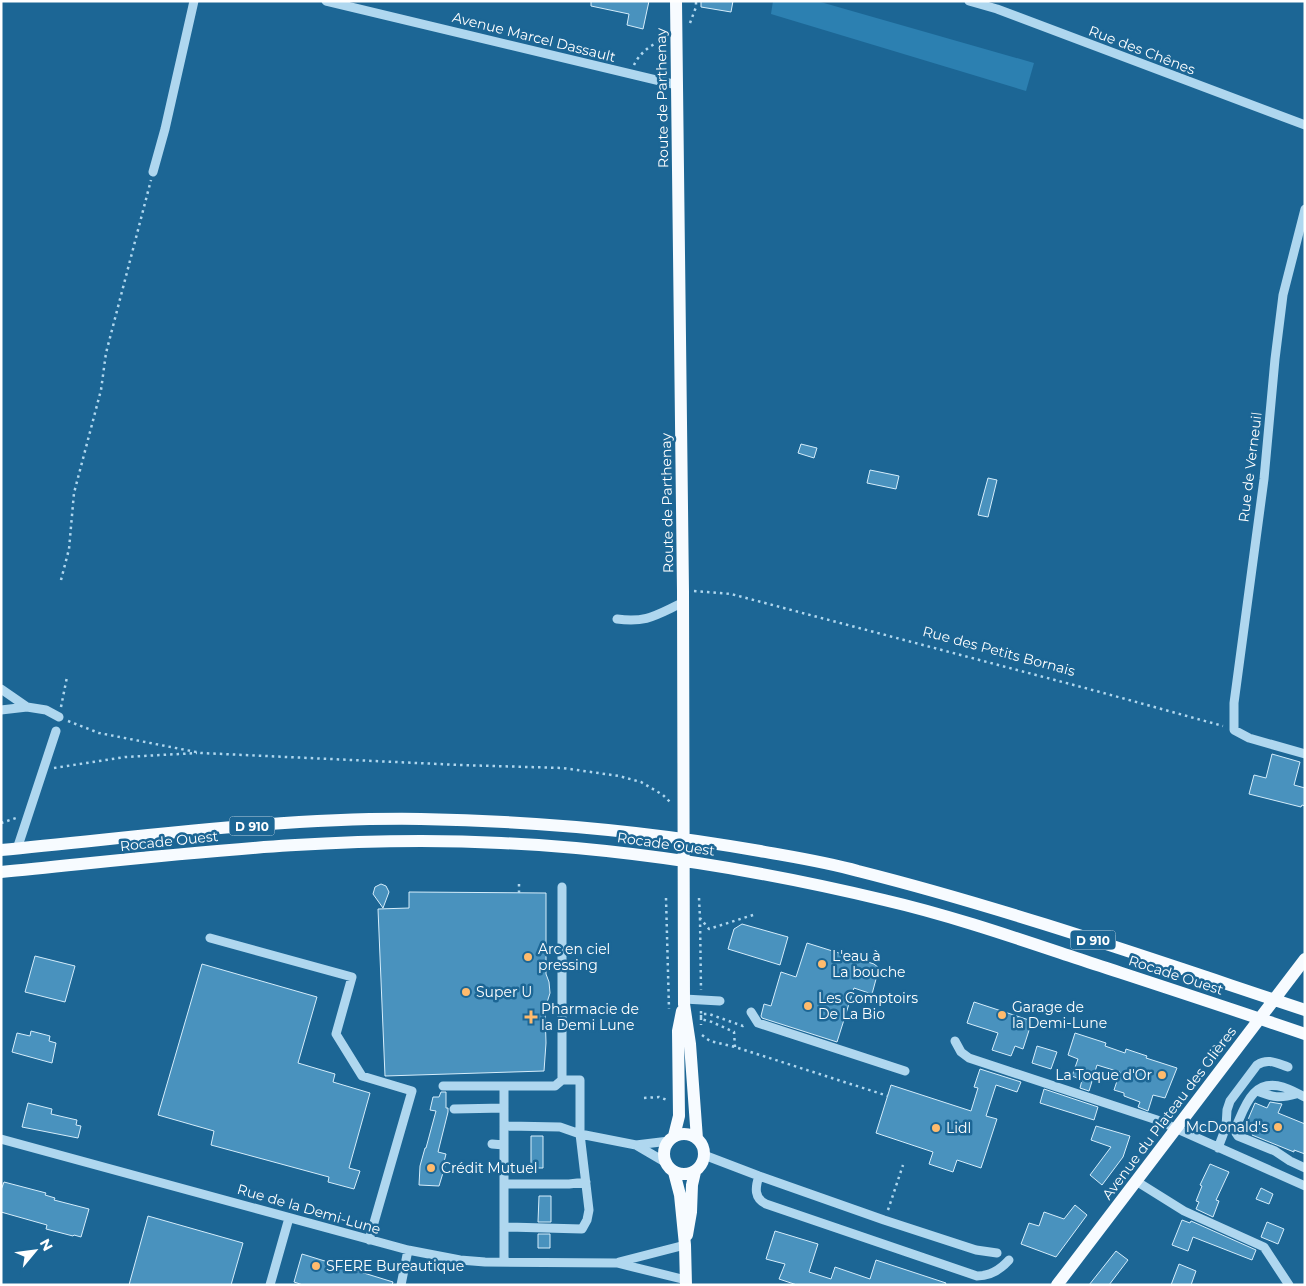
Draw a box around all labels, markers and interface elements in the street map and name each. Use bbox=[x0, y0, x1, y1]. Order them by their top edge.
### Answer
street label: Avenue Marcel Dassault bbox=[450, 8, 618, 66]
street label: Rue des Chênes bbox=[1086, 21, 1198, 79]
street label: Route de Parthenay bbox=[652, 27, 672, 168]
street label: Rue de Verneuil bbox=[1234, 411, 1266, 523]
street label: Route de Parthenay bbox=[657, 432, 677, 573]
street label: Rue des Petits Bornais bbox=[921, 622, 1077, 680]
road number: D 910 bbox=[230, 816, 274, 836]
street label: Rocade Ouest bbox=[119, 827, 219, 855]
street label: Rocade Ouest bbox=[616, 828, 716, 860]
road number: D 910 bbox=[1070, 930, 1116, 950]
place label: Arc en ciel pressing bbox=[538, 940, 610, 974]
place label: L'eau à La bouche bbox=[832, 947, 906, 981]
marker: Arc en ciel pressing bbox=[522, 951, 534, 963]
street label: Rocade Ouest bbox=[1126, 951, 1226, 999]
marker: L'eau à La bouche bbox=[816, 958, 828, 970]
place label: Super U bbox=[476, 983, 532, 1001]
marker: Super U bbox=[460, 986, 472, 998]
place label: Les Comptoirs De La Bio bbox=[818, 989, 918, 1023]
place label: Garage de la Demi-Lune bbox=[1012, 998, 1107, 1032]
place label: Pharmacie de la Demi Lune bbox=[541, 1000, 639, 1034]
marker: Les Comptoirs De La Bio bbox=[802, 1000, 814, 1012]
marker: Garage de la Demi-Lune bbox=[996, 1009, 1008, 1021]
marker: Pharmacie de la Demi Lune bbox=[525, 1011, 537, 1023]
street label: Avenue du Plateau des Glières bbox=[1098, 1023, 1240, 1203]
place label: La Toque d'Or bbox=[1055, 1066, 1152, 1084]
marker: La Toque d'Or bbox=[1156, 1069, 1168, 1081]
place label: McDonald's bbox=[1186, 1118, 1268, 1136]
place label: Lidl bbox=[946, 1119, 971, 1137]
marker: McDonald's bbox=[1272, 1121, 1284, 1133]
marker: Lidl bbox=[930, 1122, 942, 1134]
place label: Crédit Mutuel bbox=[441, 1159, 537, 1177]
marker: Crédit Mutuel bbox=[425, 1162, 437, 1174]
street label: Rue de la Demi-Lune bbox=[235, 1180, 383, 1238]
north arrow bbox=[10, 1226, 60, 1276]
text: N bbox=[36, 1235, 57, 1254]
place label: SFERE Bureautique bbox=[326, 1257, 464, 1275]
marker: SFERE Bureautique bbox=[310, 1260, 322, 1272]

